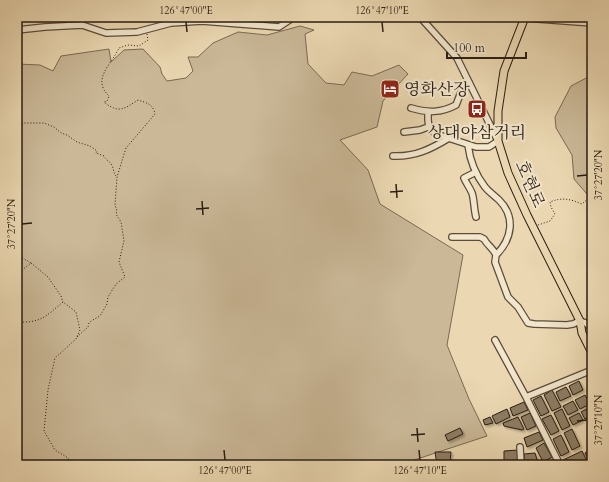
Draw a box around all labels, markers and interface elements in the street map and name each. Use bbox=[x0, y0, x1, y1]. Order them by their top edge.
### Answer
text: 126°47'00"E bbox=[159, 4, 213, 18]
text: 126°47'10"E bbox=[355, 4, 409, 18]
scale bar bbox=[447, 34, 526, 60]
text: 100 m bbox=[453, 40, 486, 56]
hotel icon: 영화산장 bbox=[379, 78, 401, 100]
place label: 영화산장 bbox=[404, 78, 470, 101]
bus stop icon: 상대야삼거리 bbox=[466, 98, 488, 120]
place label: 상대야삼거리 bbox=[428, 121, 526, 144]
text: 37°27'20"N bbox=[592, 149, 606, 200]
street label: 호현로 bbox=[510, 157, 550, 212]
text: 37°27'20"N bbox=[5, 198, 19, 249]
text: 37°27'10"N bbox=[592, 394, 606, 445]
text: 126°47'00"E bbox=[198, 464, 252, 478]
text: 126°47'10"E bbox=[393, 464, 447, 478]

